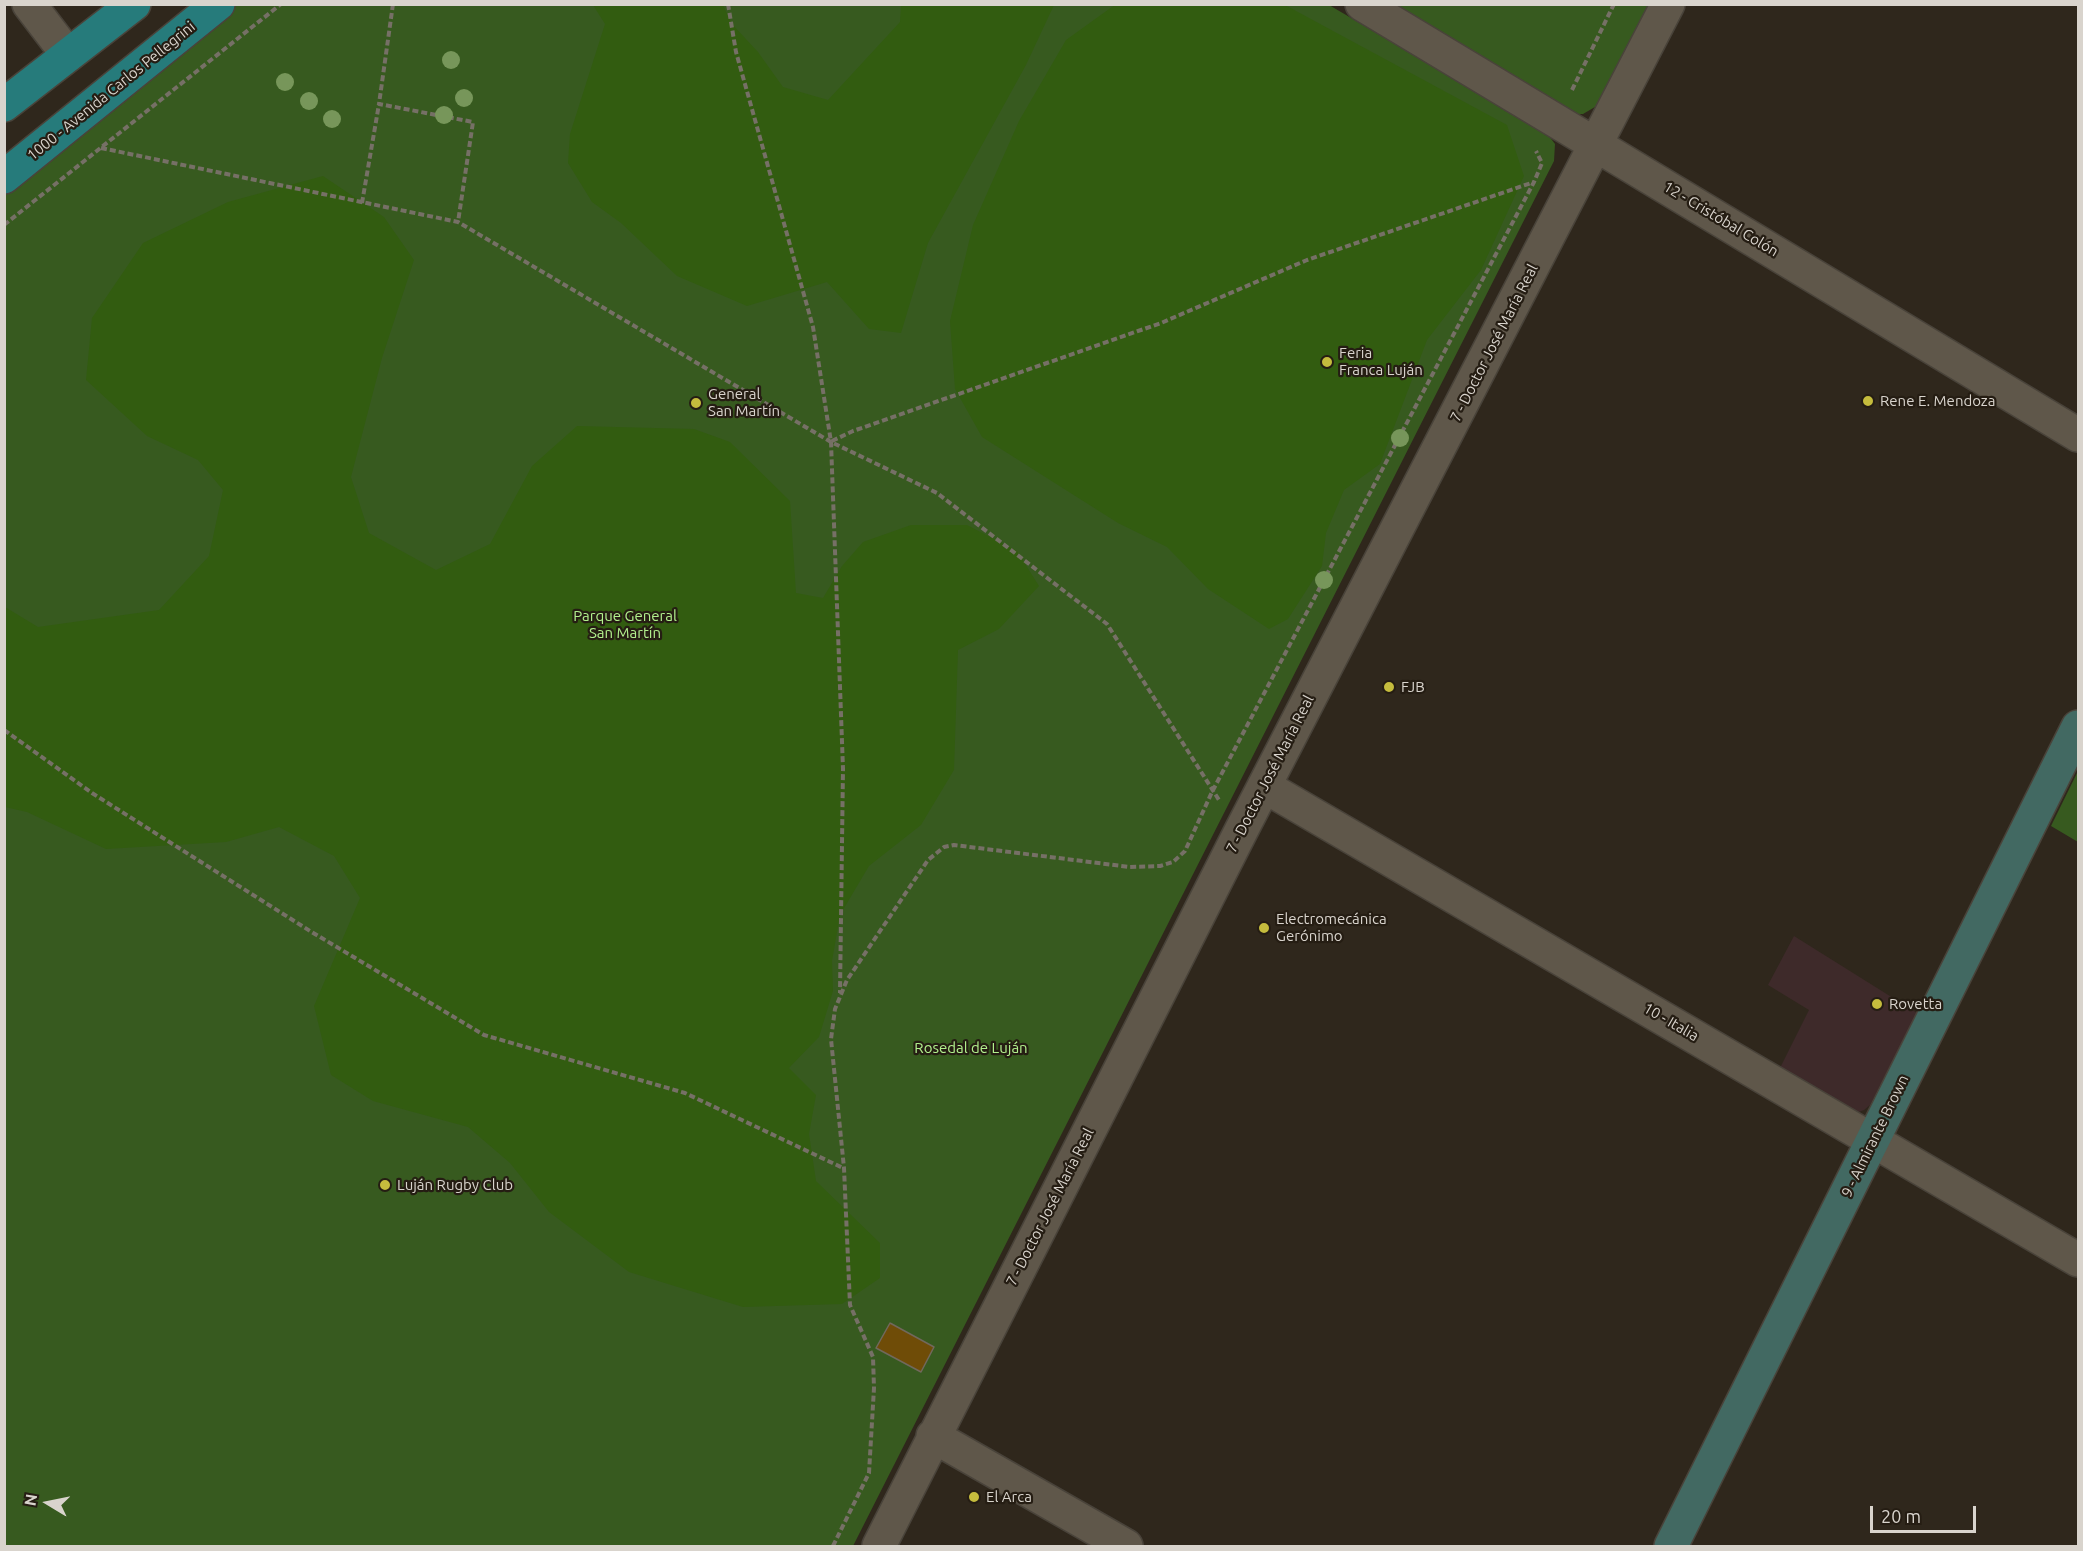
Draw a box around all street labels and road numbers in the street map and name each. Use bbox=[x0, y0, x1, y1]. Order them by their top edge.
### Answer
street label: 1000 - Avenida Carlos Pellegrini bbox=[23, 18, 199, 164]
street label: 12 - Cristóbal Colón bbox=[1660, 178, 1782, 260]
street label: 7 - Doctor José María Real bbox=[1446, 261, 1542, 425]
street label: 7 - Doctor José María Real bbox=[1222, 692, 1318, 856]
street label: 10 - Italia bbox=[1640, 999, 1702, 1045]
street label: 9 - Almirante Brown bbox=[1838, 1072, 1912, 1200]
street label: 7 - Doctor José María Real bbox=[1002, 1125, 1098, 1289]

